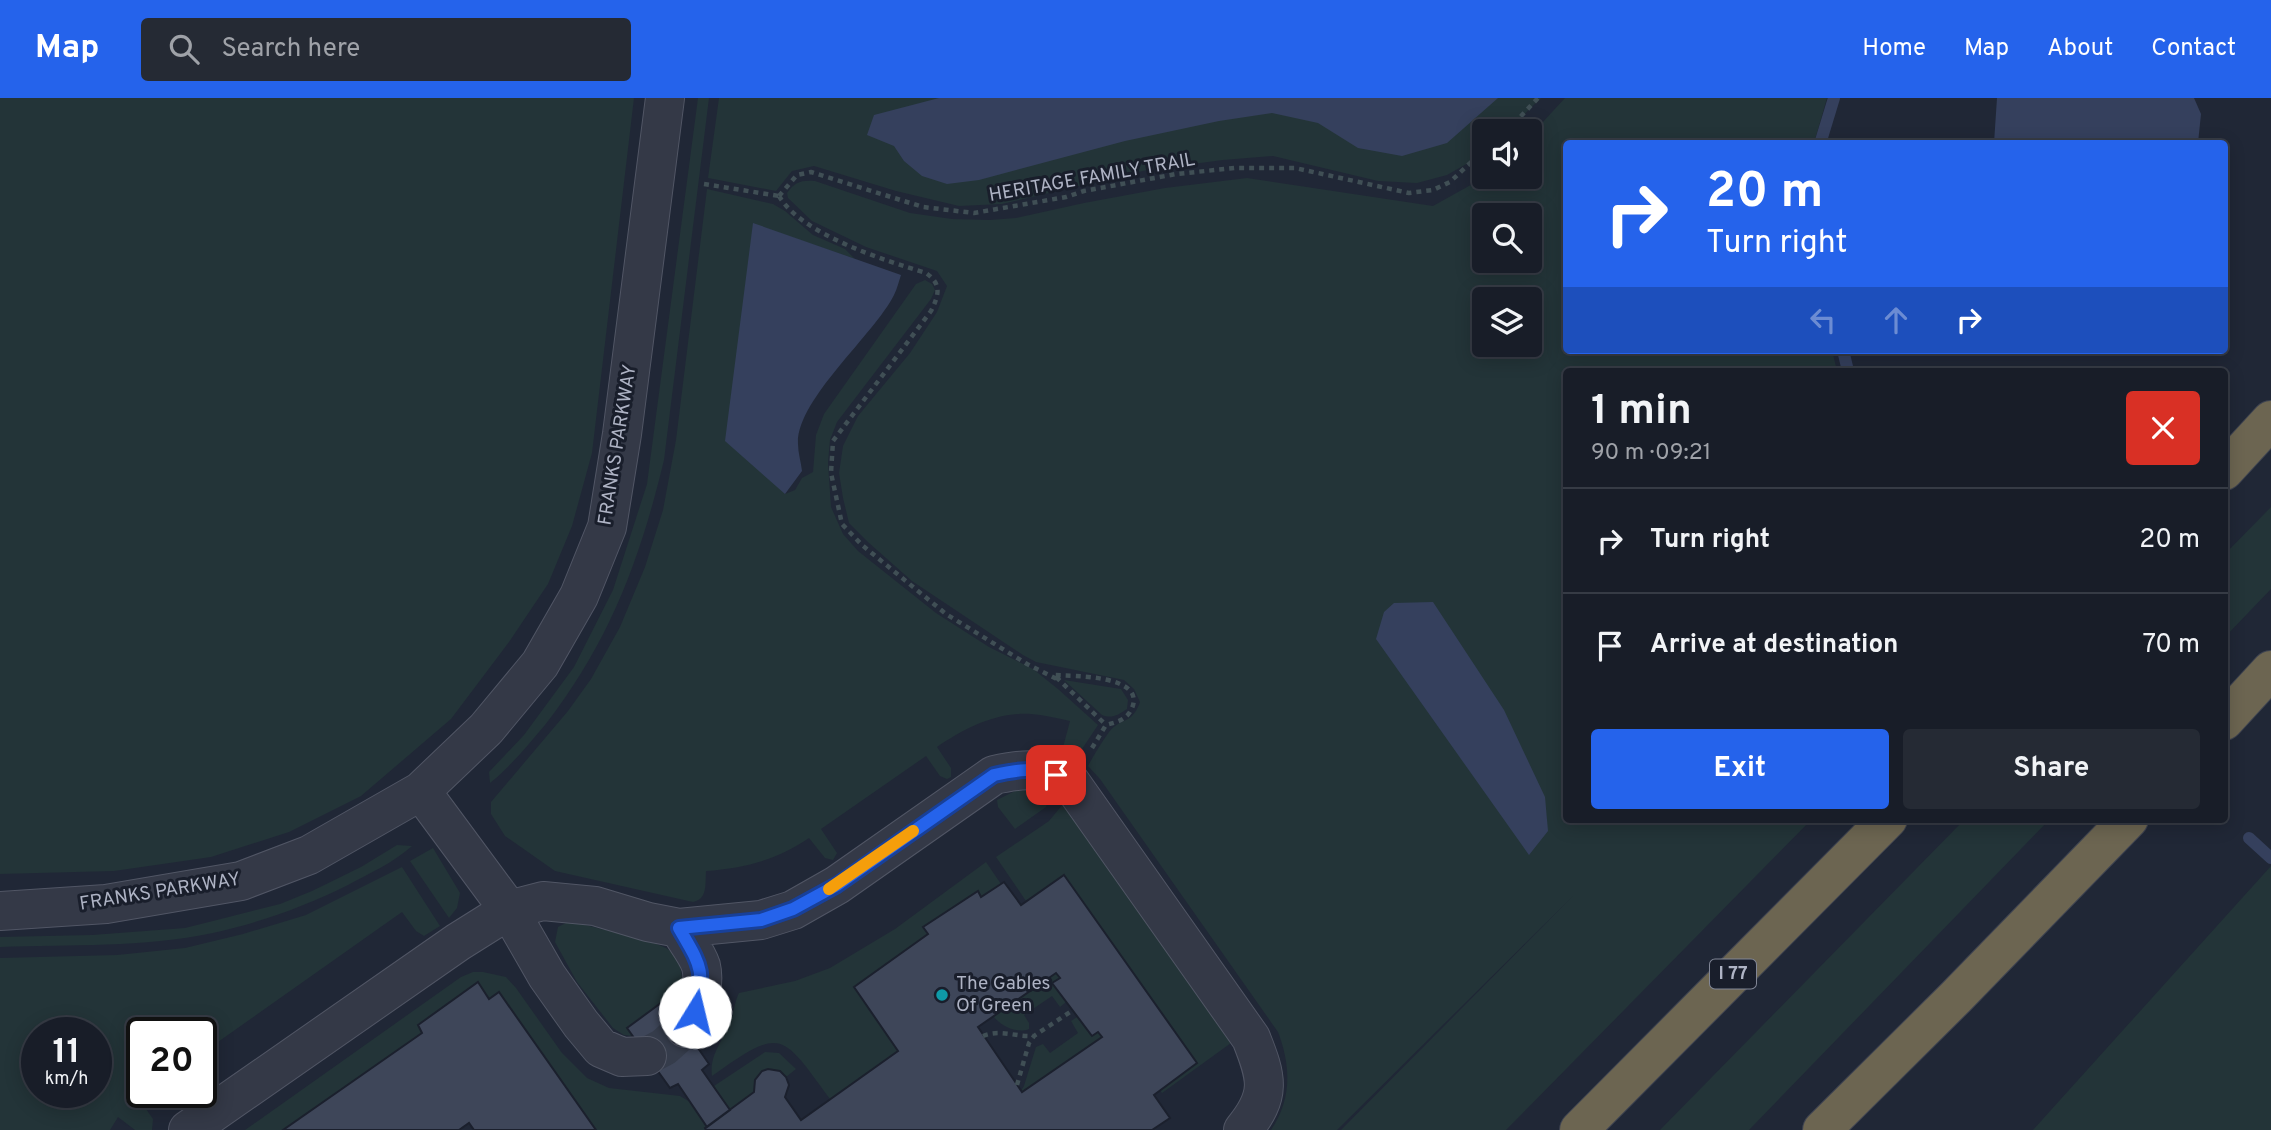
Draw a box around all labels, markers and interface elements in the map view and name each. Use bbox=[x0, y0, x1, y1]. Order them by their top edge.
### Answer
search box bbox=[141, 18, 631, 81]
text: Map bbox=[35, 28, 99, 70]
icon: search bbox=[165, 30, 203, 68]
text: Search here bbox=[221, 33, 360, 66]
text: Home bbox=[1862, 34, 1926, 64]
text: Map bbox=[1964, 34, 2009, 64]
text: About bbox=[2047, 34, 2113, 64]
text: Contact bbox=[2151, 34, 2236, 64]
map controls bbox=[1472, 119, 1542, 357]
button: sound bbox=[1472, 119, 1542, 189]
street label: HERITAGE FAMILY TRAIL bbox=[987, 148, 1197, 208]
text: 20 m bbox=[1706, 163, 1823, 225]
icon: right bbox=[1591, 168, 1682, 259]
button: search bbox=[1472, 203, 1542, 273]
text: Turn right bbox=[1706, 224, 1848, 264]
button: layers bbox=[1472, 287, 1542, 357]
icon: left bbox=[1804, 301, 1842, 339]
icon: ahead bbox=[1877, 301, 1915, 339]
icon: right bbox=[1950, 301, 1988, 339]
street label: FRANKS PARKWAY bbox=[593, 363, 643, 527]
text: 1 min bbox=[1591, 386, 1692, 439]
button: close bbox=[2126, 391, 2200, 465]
text: 90 m · 09:21 bbox=[1591, 439, 1711, 468]
icon: right bbox=[1591, 522, 1629, 560]
text: Turn right bbox=[1650, 524, 1770, 557]
text: 20 m bbox=[2139, 524, 2200, 557]
icon: arrive bbox=[1591, 627, 1629, 665]
text: Arrive at destination bbox=[1650, 629, 1898, 662]
text: 70 m bbox=[2142, 629, 2200, 662]
button: Exit bbox=[1591, 729, 1889, 809]
button: Share bbox=[1903, 729, 2200, 809]
pin bbox=[1026, 745, 1086, 805]
icon: arrive bbox=[1037, 756, 1075, 794]
street label: FRANKS PARKWAY bbox=[78, 867, 242, 917]
road number: I 77 bbox=[1710, 960, 1756, 988]
place label: The Gables Of Green bbox=[956, 972, 1050, 1018]
position arrow bbox=[658, 975, 732, 1049]
marker: The Gables Of Green bbox=[934, 987, 950, 1003]
speed limit sign: 20 bbox=[126, 1017, 217, 1108]
text: 11 bbox=[53, 1031, 81, 1075]
text: km/h bbox=[45, 1068, 88, 1091]

